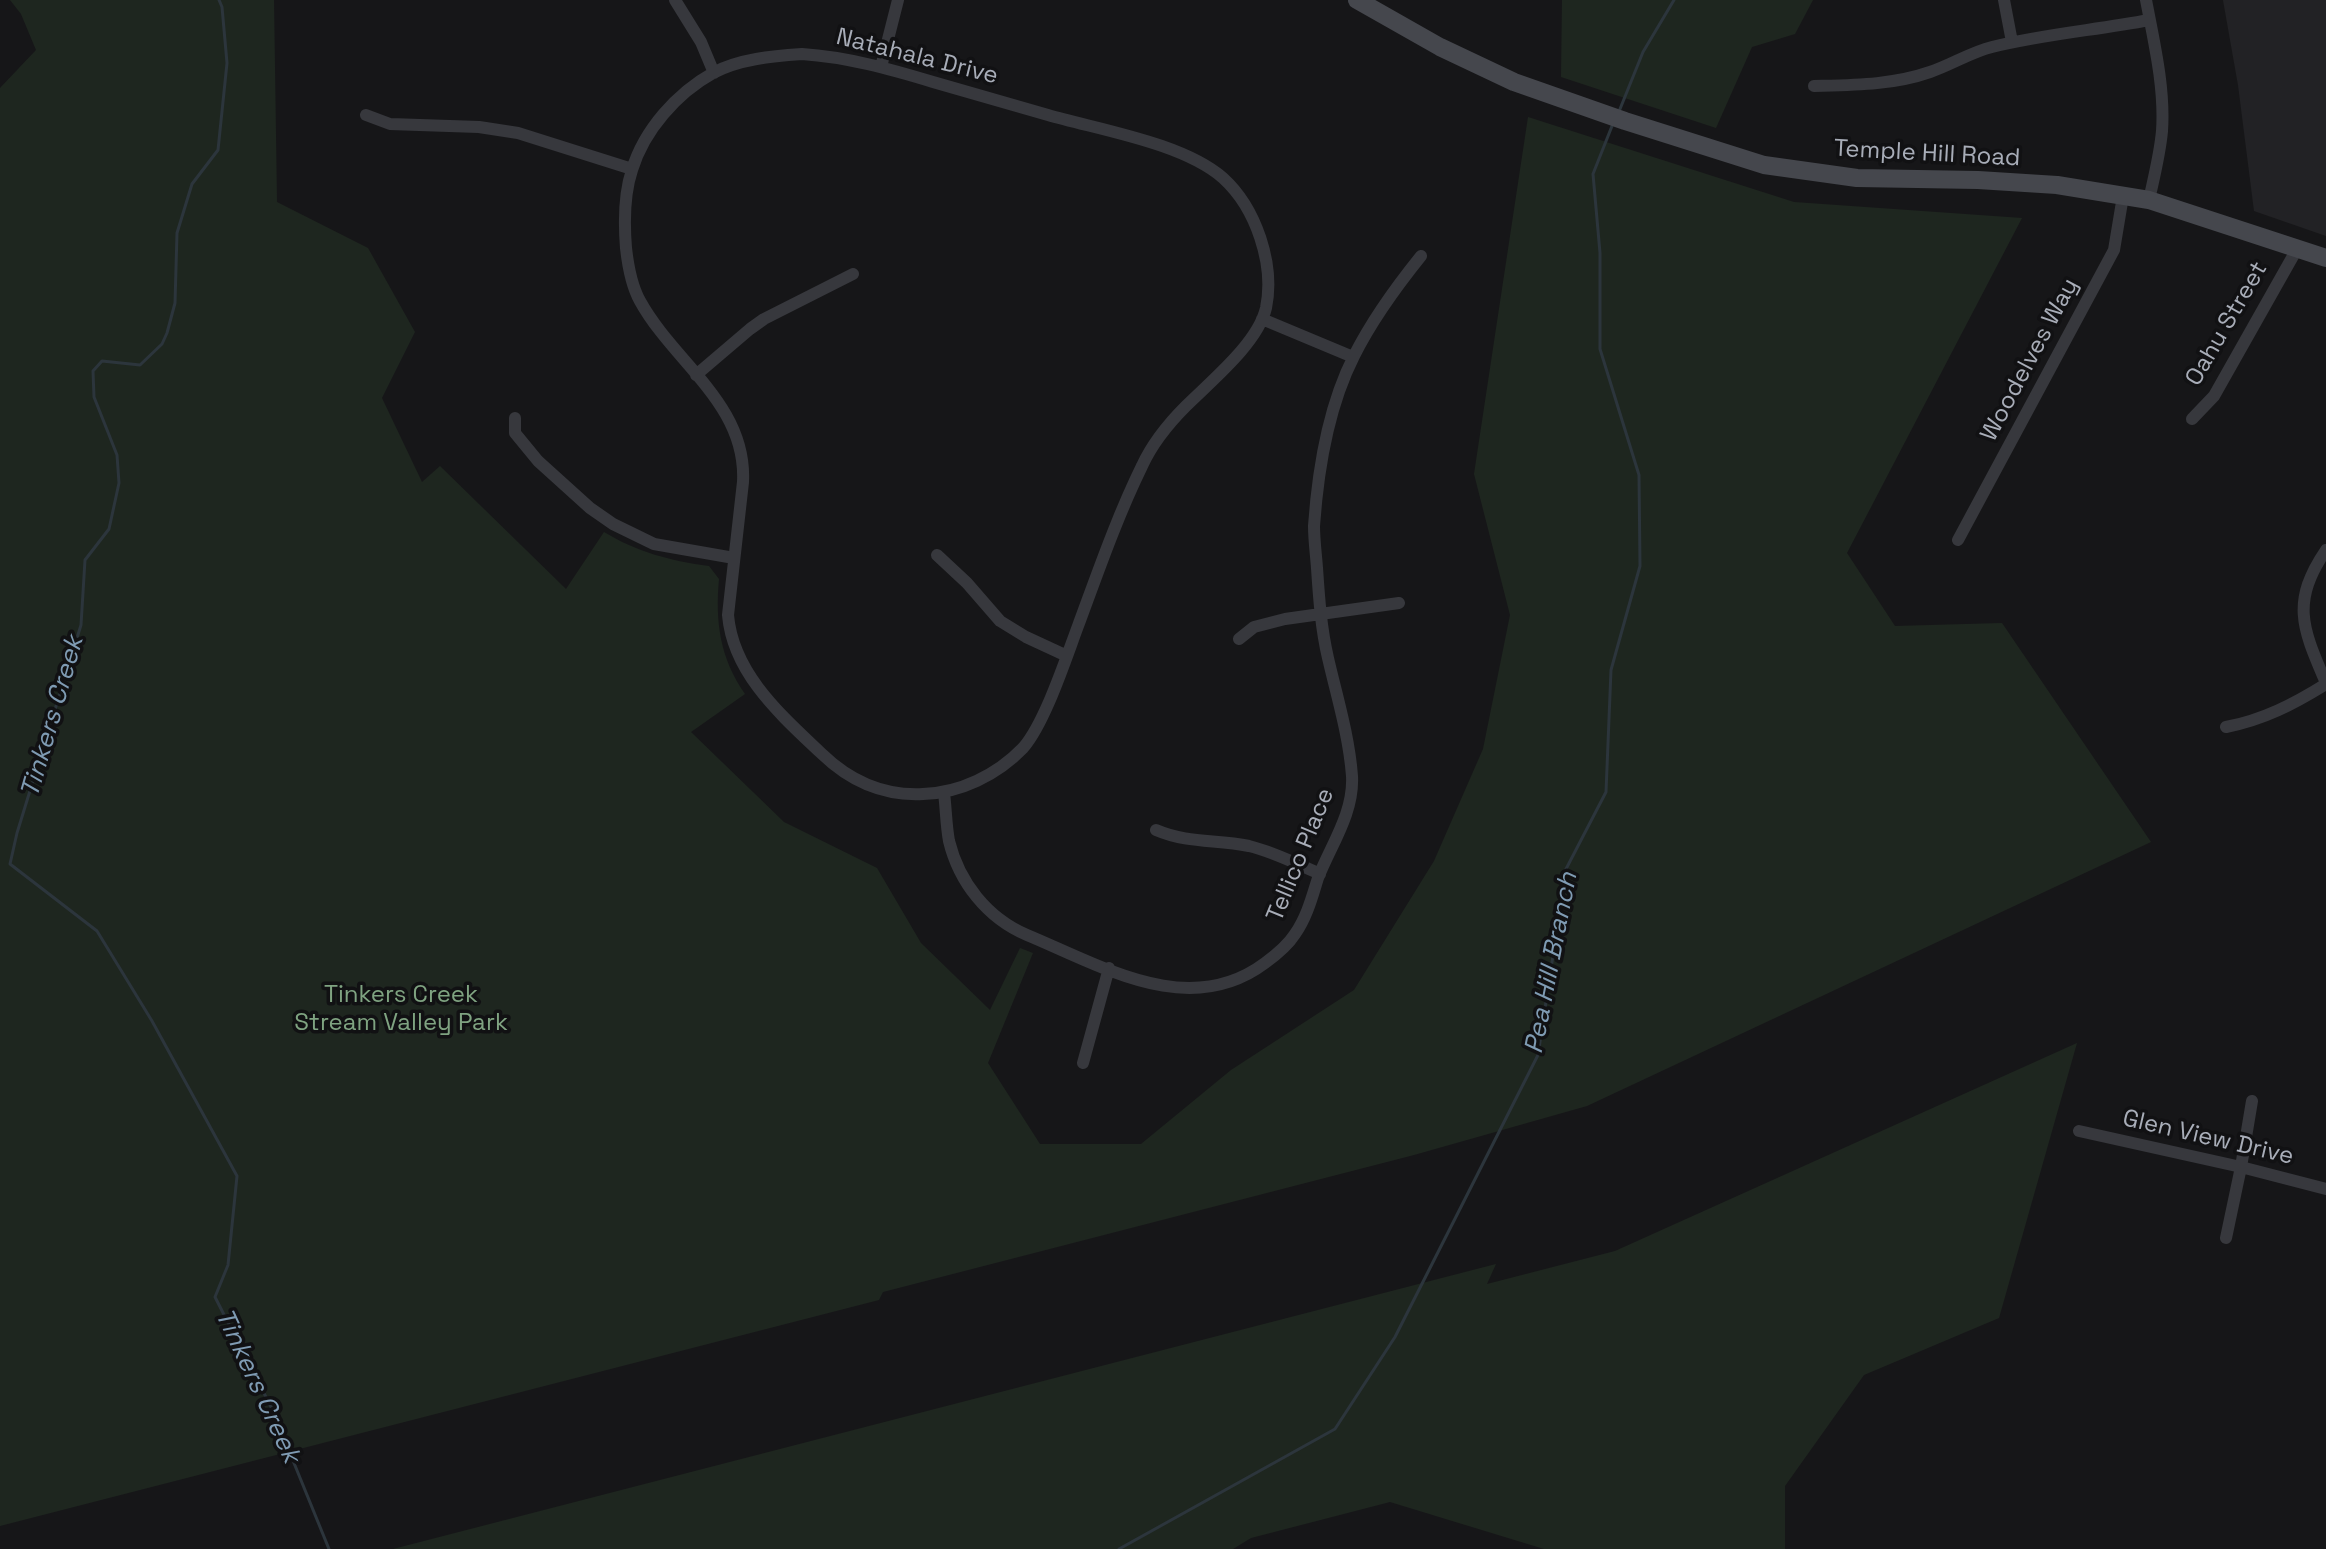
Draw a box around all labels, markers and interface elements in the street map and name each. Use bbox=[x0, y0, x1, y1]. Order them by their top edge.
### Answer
street label: Natahala Drive bbox=[833, 23, 1001, 91]
street label: Temple Hill Road bbox=[1833, 135, 2021, 173]
street label: Oahu Street bbox=[2180, 257, 2274, 391]
street label: Woodelves Way bbox=[1975, 274, 2085, 446]
water label: Tinkers Creek bbox=[15, 633, 91, 801]
street label: Tellico Place bbox=[1261, 784, 1341, 926]
water label: Pea Hill Branch bbox=[1519, 870, 1585, 1056]
park label: Tinkers Creek Stream Valley Park bbox=[294, 981, 508, 1037]
street label: Glen View Drive bbox=[2120, 1104, 2296, 1172]
water label: Tinkers Creek bbox=[208, 1304, 306, 1468]

